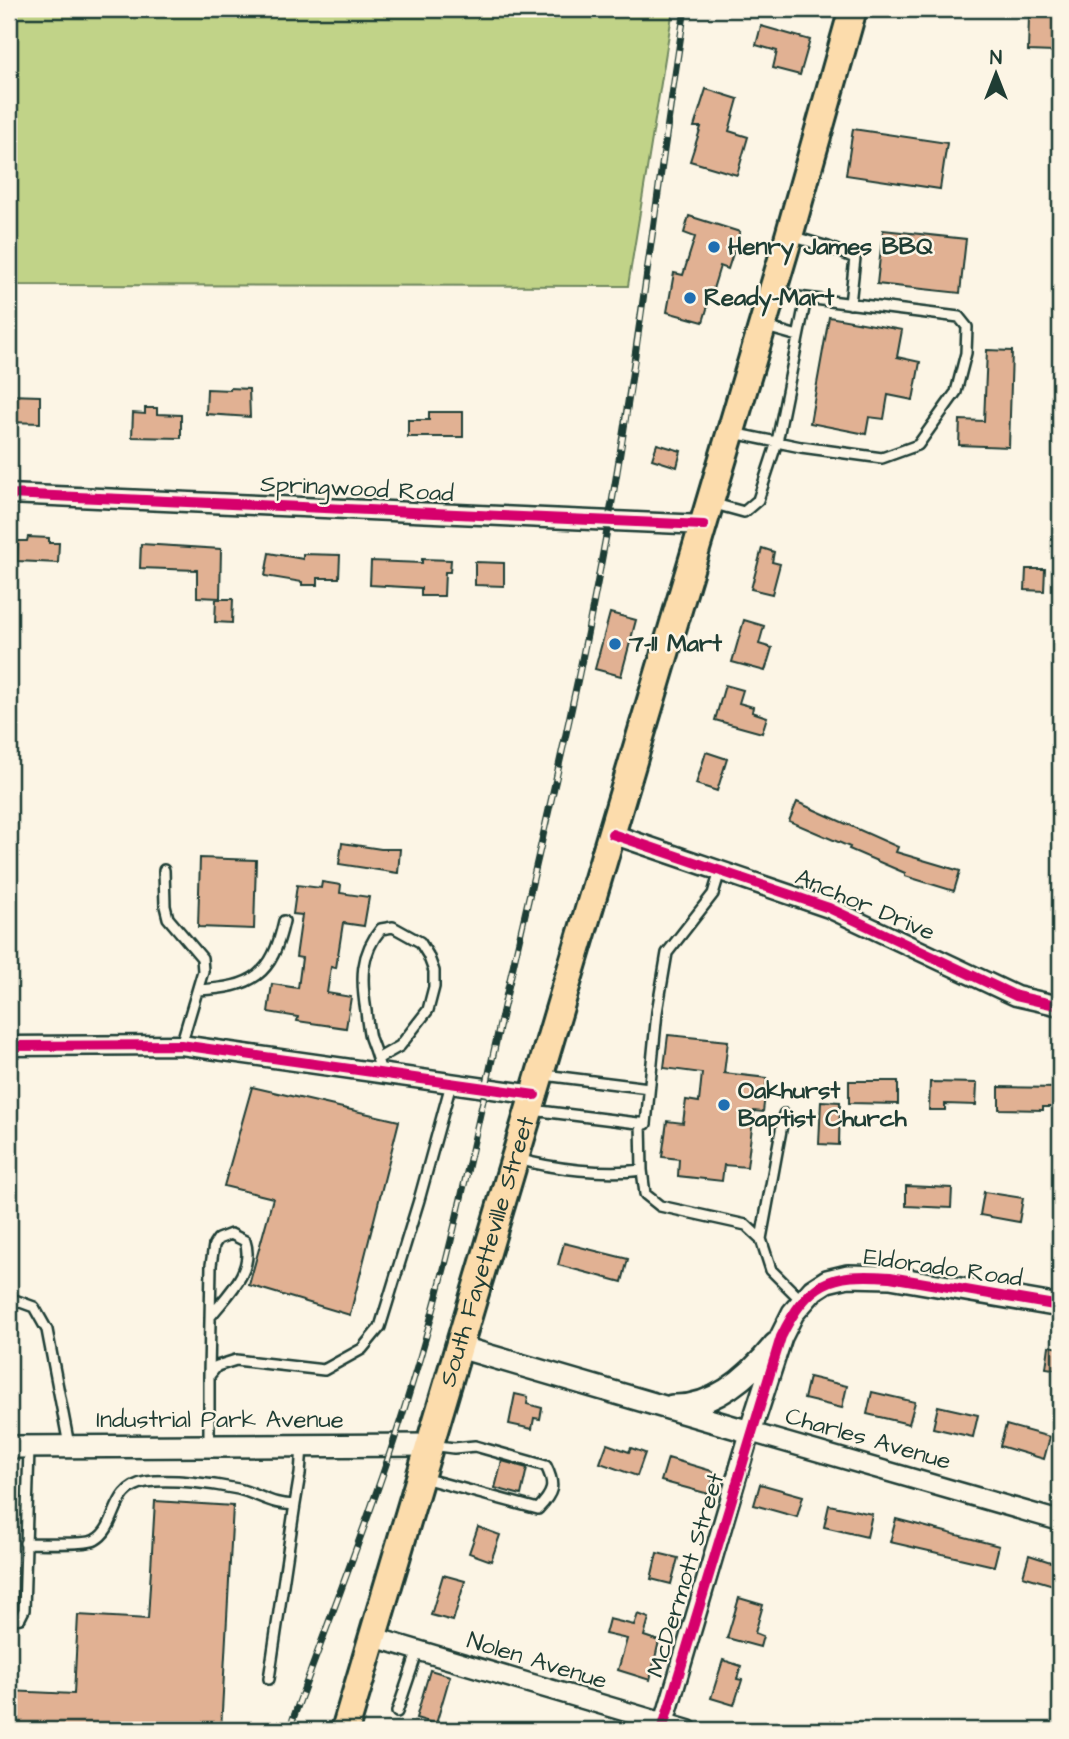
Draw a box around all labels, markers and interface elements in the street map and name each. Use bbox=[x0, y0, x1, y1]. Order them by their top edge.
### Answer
north arrow bbox=[960, 38, 1030, 108]
text: N bbox=[990, 45, 1002, 72]
place label: Henry James BBQ bbox=[728, 230, 933, 266]
marker: Henry James BBQ bbox=[706, 239, 722, 255]
place label: Ready-Mart bbox=[704, 281, 835, 317]
marker: Ready-Mart bbox=[682, 290, 698, 306]
street label: Springwood Road bbox=[259, 467, 454, 512]
place label: 7-11 Mart bbox=[628, 627, 722, 661]
marker: 7-11 Mart bbox=[607, 636, 623, 652]
street label: Anchor Drive bbox=[790, 860, 940, 950]
place label: Oakhurst Baptist Church bbox=[738, 1074, 908, 1136]
marker: Oakhurst Baptist Church bbox=[716, 1097, 732, 1113]
street label: South Fayetteville Street bbox=[431, 1112, 543, 1391]
street label: Eldorado Road bbox=[862, 1240, 1024, 1296]
street label: Charles Avenue bbox=[781, 1399, 955, 1479]
street label: Industrial Park Avenue bbox=[96, 1403, 344, 1437]
street label: McDermott Street bbox=[639, 1468, 733, 1681]
street label: Nolen Avenue bbox=[463, 1624, 611, 1698]

